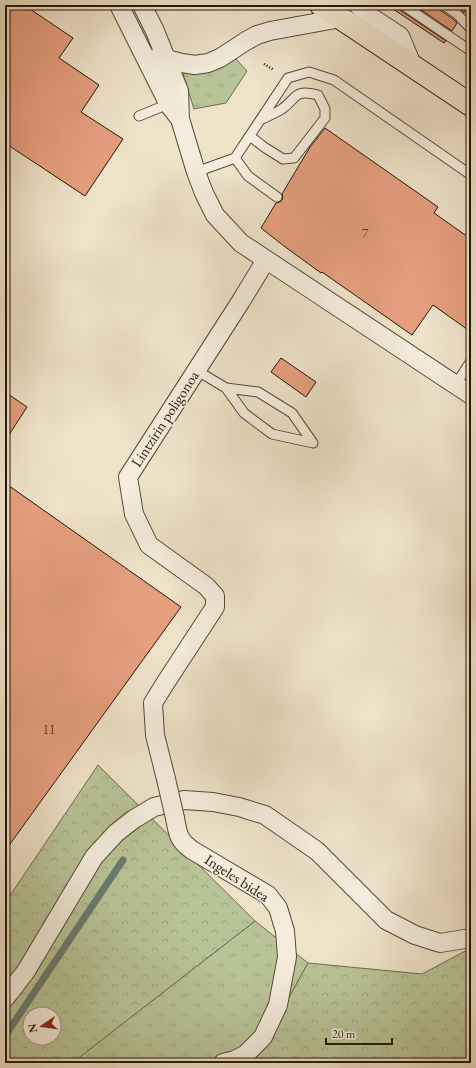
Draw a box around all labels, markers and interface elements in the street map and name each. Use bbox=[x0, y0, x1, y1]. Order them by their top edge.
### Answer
house number: 7 bbox=[362, 225, 369, 242]
street label: Lintzirin poligonoa bbox=[126, 367, 203, 471]
house number: 11 bbox=[43, 721, 55, 738]
street label: Ingeles bidea bbox=[201, 850, 273, 906]
north arrow bbox=[22, 1006, 62, 1046]
scale bar bbox=[326, 1020, 392, 1046]
text: N bbox=[24, 1022, 40, 1034]
text: 20 m bbox=[332, 1026, 356, 1042]

